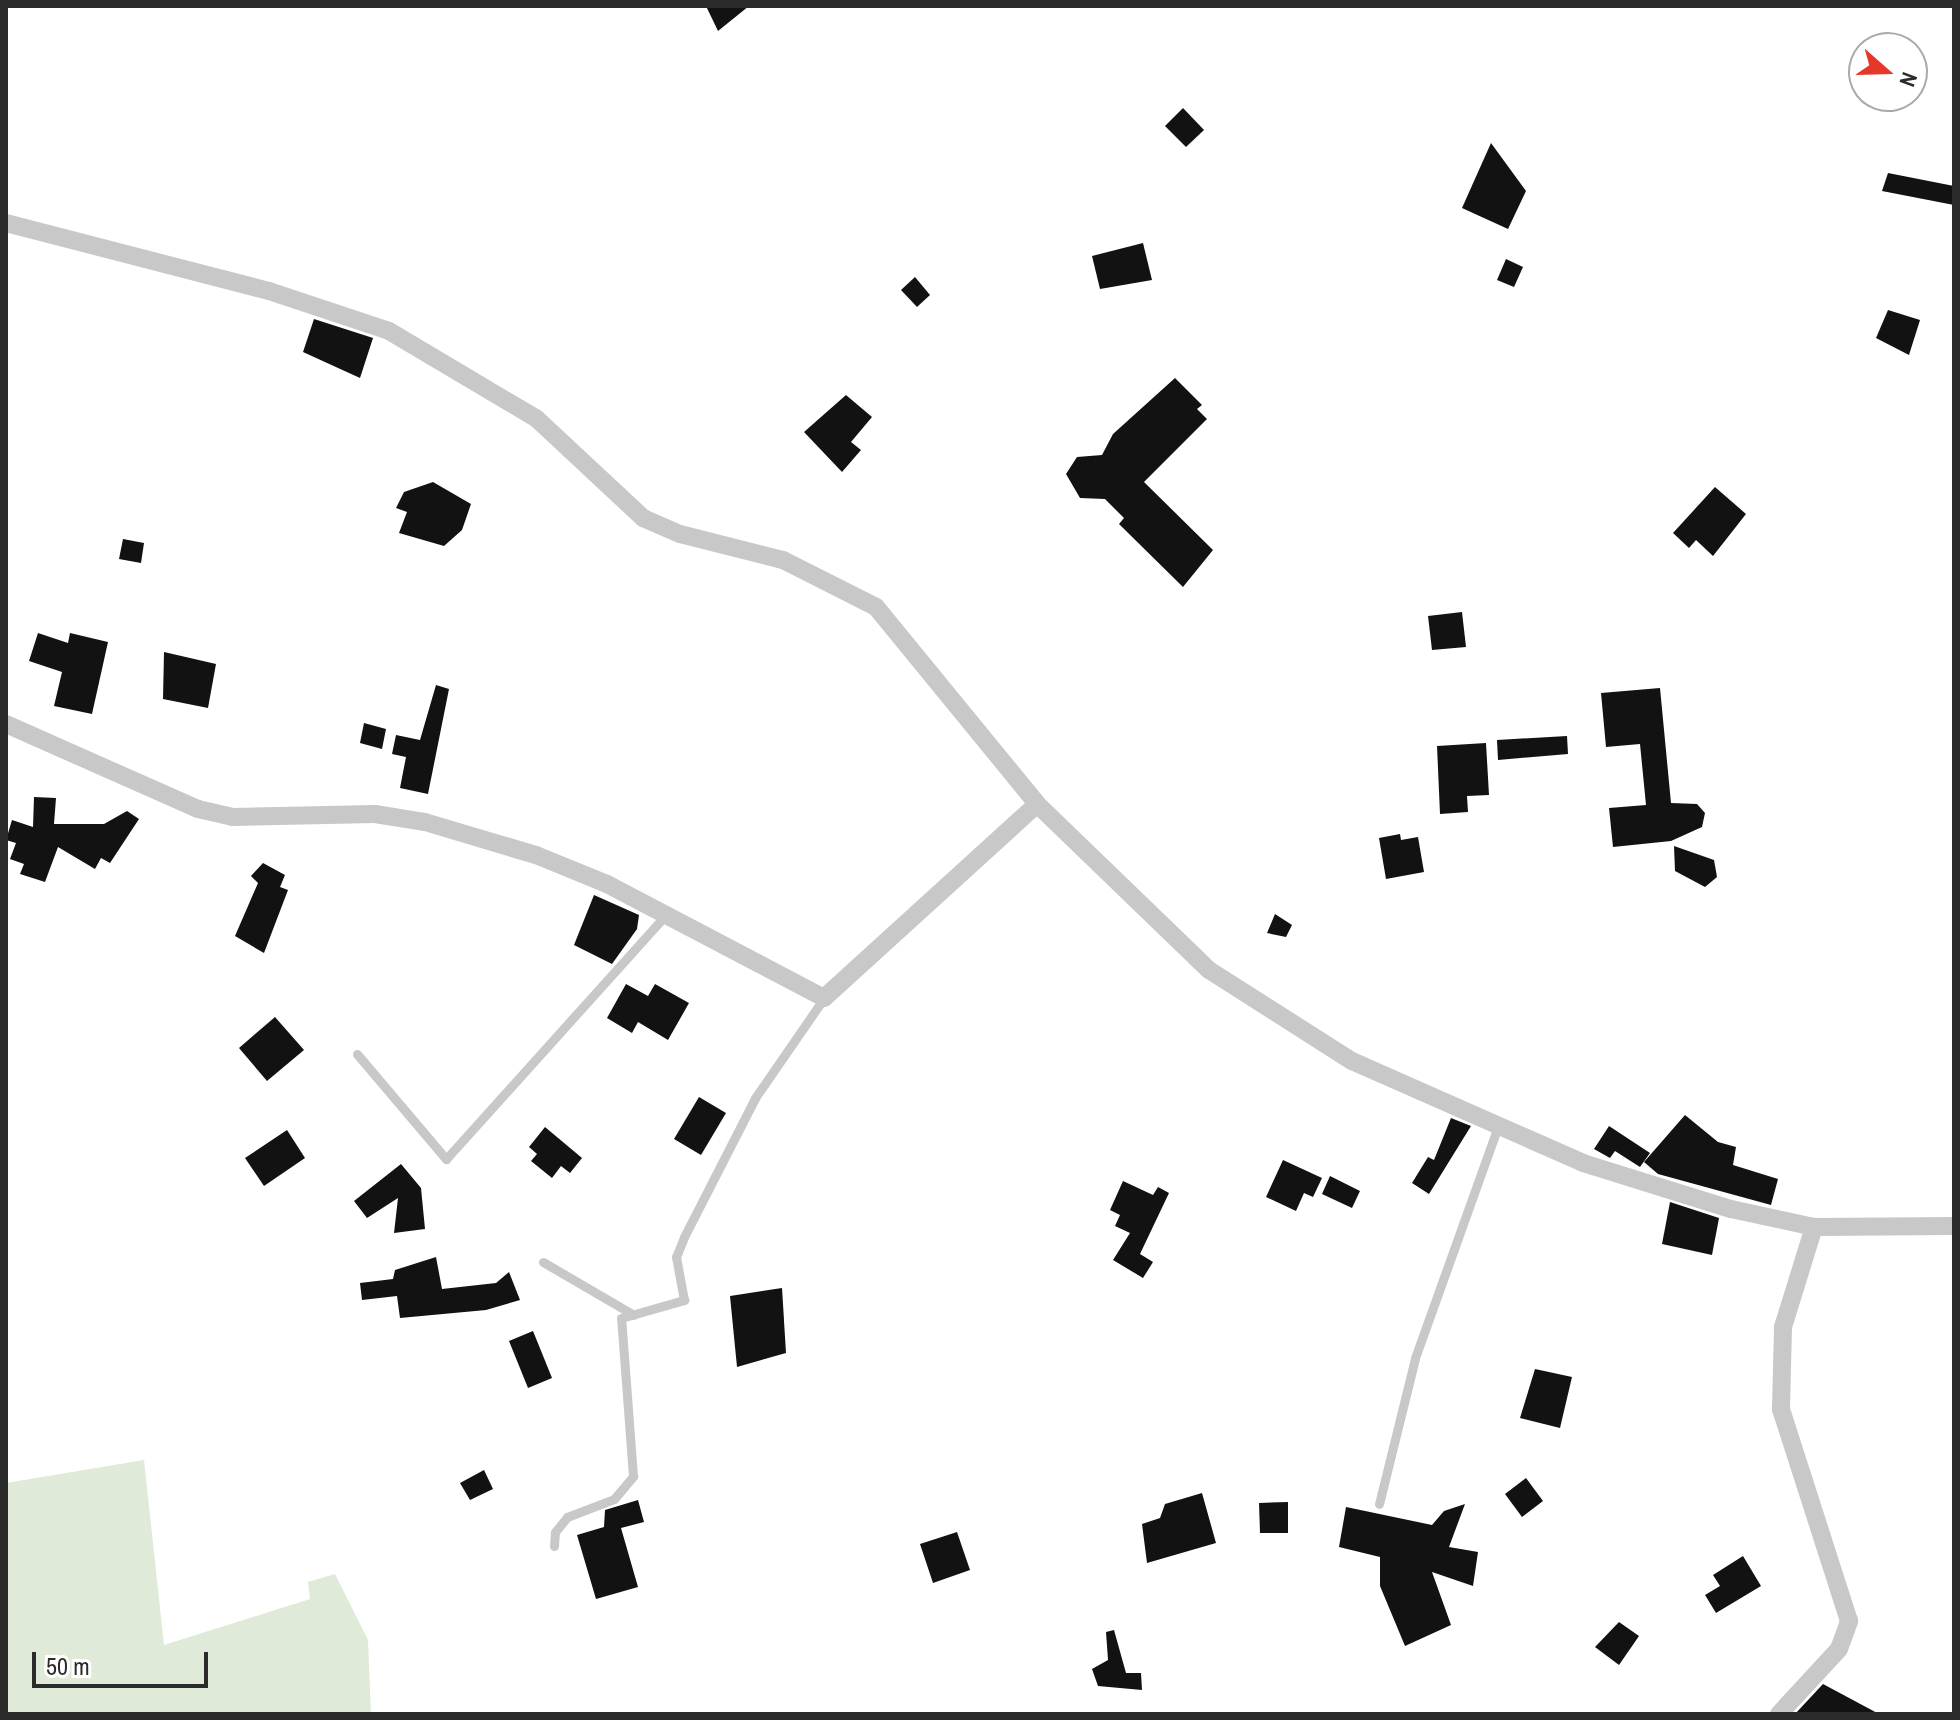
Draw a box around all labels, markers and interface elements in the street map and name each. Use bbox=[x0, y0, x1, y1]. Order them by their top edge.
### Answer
north arrow bbox=[1848, 32, 1928, 112]
text: N bbox=[1892, 68, 1925, 91]
scale bar bbox=[36, 1636, 212, 1686]
text: 50 m bbox=[46, 1650, 90, 1682]

